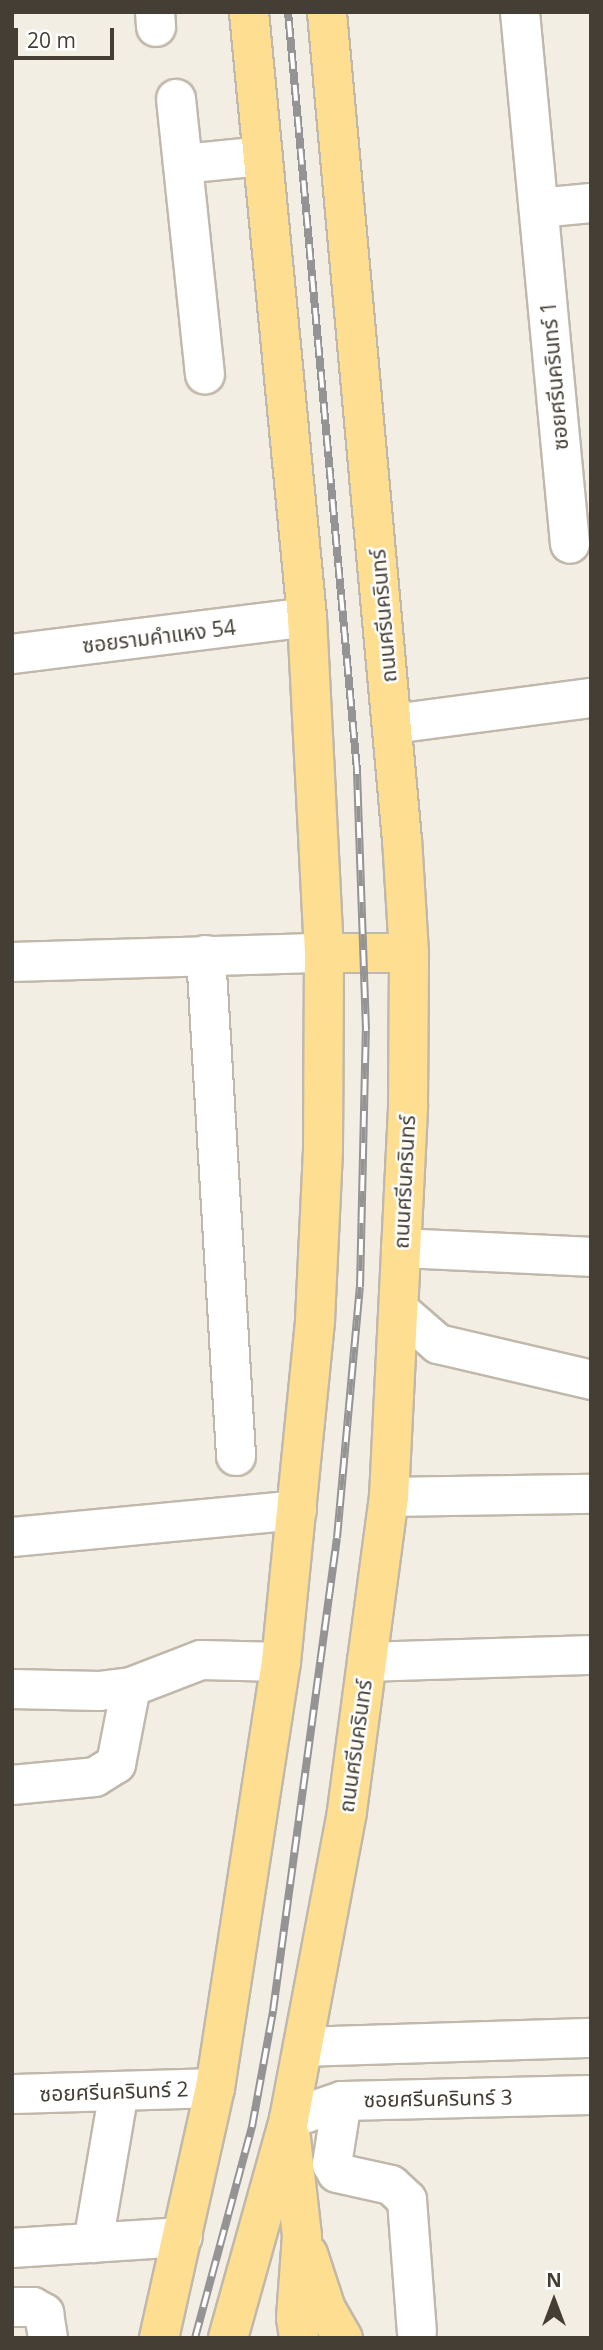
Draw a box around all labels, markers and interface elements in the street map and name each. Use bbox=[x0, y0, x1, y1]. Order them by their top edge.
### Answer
scale bar bbox=[18, 14, 117, 58]
text: 20 m bbox=[27, 26, 76, 54]
street label: ซอยศรีนครินทร์ 1 bbox=[535, 301, 573, 451]
street label: ถนนศรีนครินทร์ bbox=[365, 548, 401, 684]
street label: ซอยรามคำแหง 54 bbox=[81, 614, 237, 658]
street label: ถนนศรีนครินทร์ bbox=[388, 1115, 420, 1249]
street label: ถนนศรีนครินทร์ bbox=[333, 1678, 377, 1814]
street label: ซอยศรีนครินทร์ 2 bbox=[39, 2076, 189, 2106]
street label: ซอยศรีนครินทร์ 3 bbox=[363, 2084, 513, 2112]
north arrow bbox=[519, 2266, 589, 2336]
text: N bbox=[546, 2267, 562, 2293]

